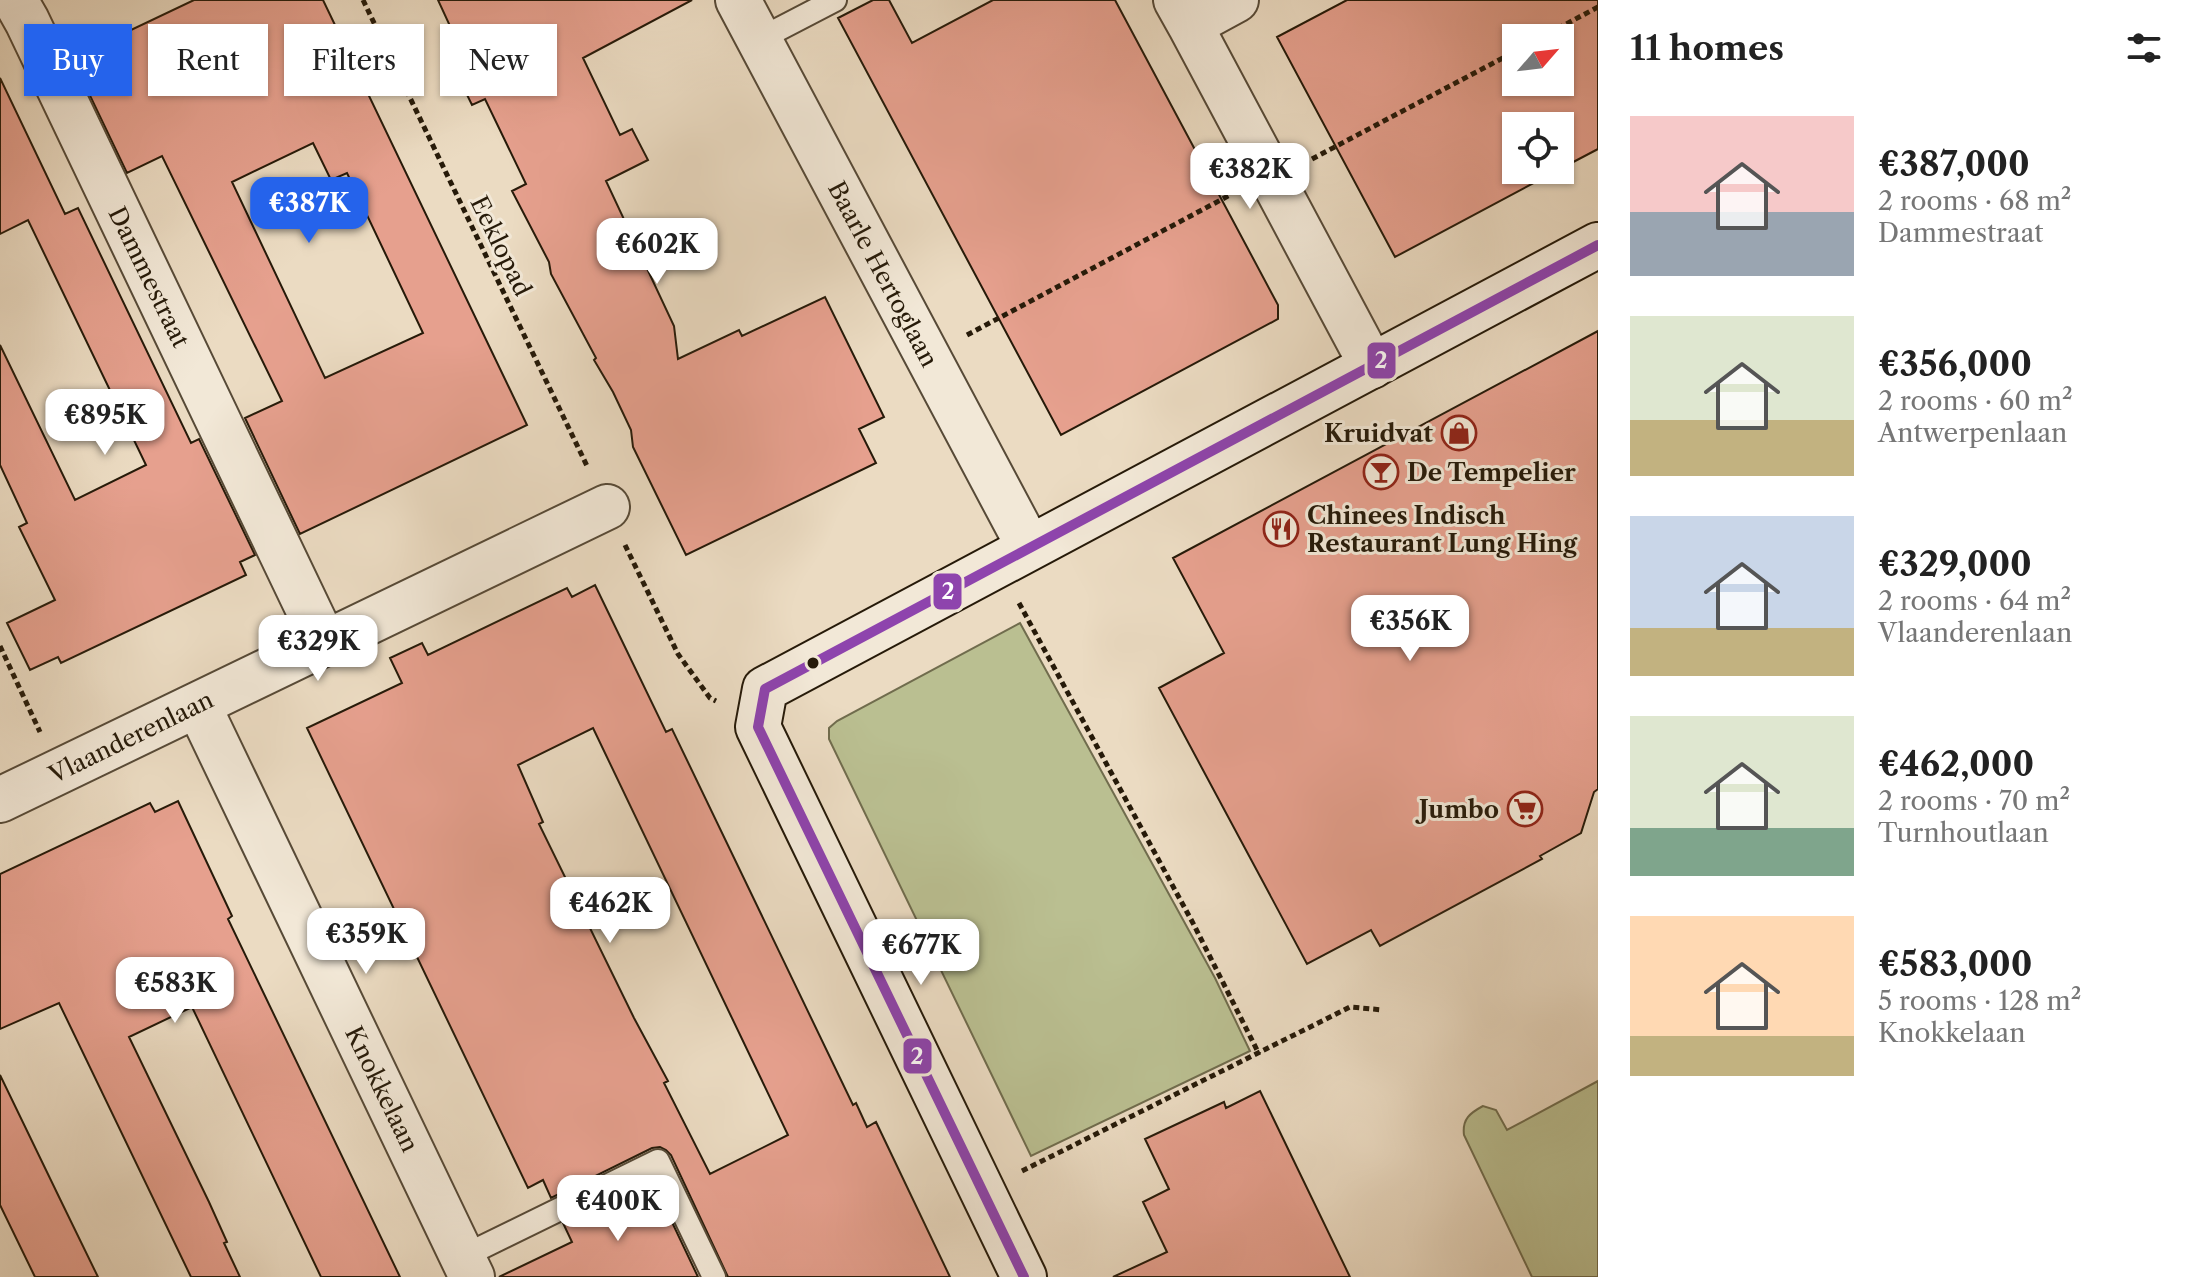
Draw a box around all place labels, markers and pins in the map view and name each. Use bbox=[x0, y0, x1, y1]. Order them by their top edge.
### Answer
pin: €382K bbox=[1194, 143, 1306, 211]
pin: €387K bbox=[253, 177, 365, 245]
pin: €602K bbox=[601, 218, 713, 286]
pin: €895K bbox=[49, 389, 161, 457]
shop icon: Kruidvat bbox=[1440, 414, 1478, 452]
place label: Kruidvat bbox=[1324, 419, 1433, 448]
bar icon: De Tempelier bbox=[1362, 453, 1400, 491]
place label: De Tempelier bbox=[1407, 458, 1576, 487]
place label: Chinees Indisch Restaurant Lung Hing bbox=[1307, 501, 1578, 558]
restaurant icon: Chinees Indisch Restaurant Lung Hing bbox=[1262, 510, 1300, 548]
pin: €356K bbox=[1354, 595, 1466, 663]
pin: €329K bbox=[262, 615, 374, 683]
unlabelled marker bbox=[805, 655, 821, 671]
supermarket icon: Jumbo bbox=[1506, 790, 1544, 828]
place label: Jumbo bbox=[1415, 795, 1499, 824]
pin: €462K bbox=[554, 877, 666, 945]
pin: €359K bbox=[310, 908, 422, 976]
pin: €677K bbox=[865, 919, 977, 987]
pin: €583K bbox=[119, 957, 231, 1025]
pin: €400K bbox=[562, 1175, 674, 1243]

